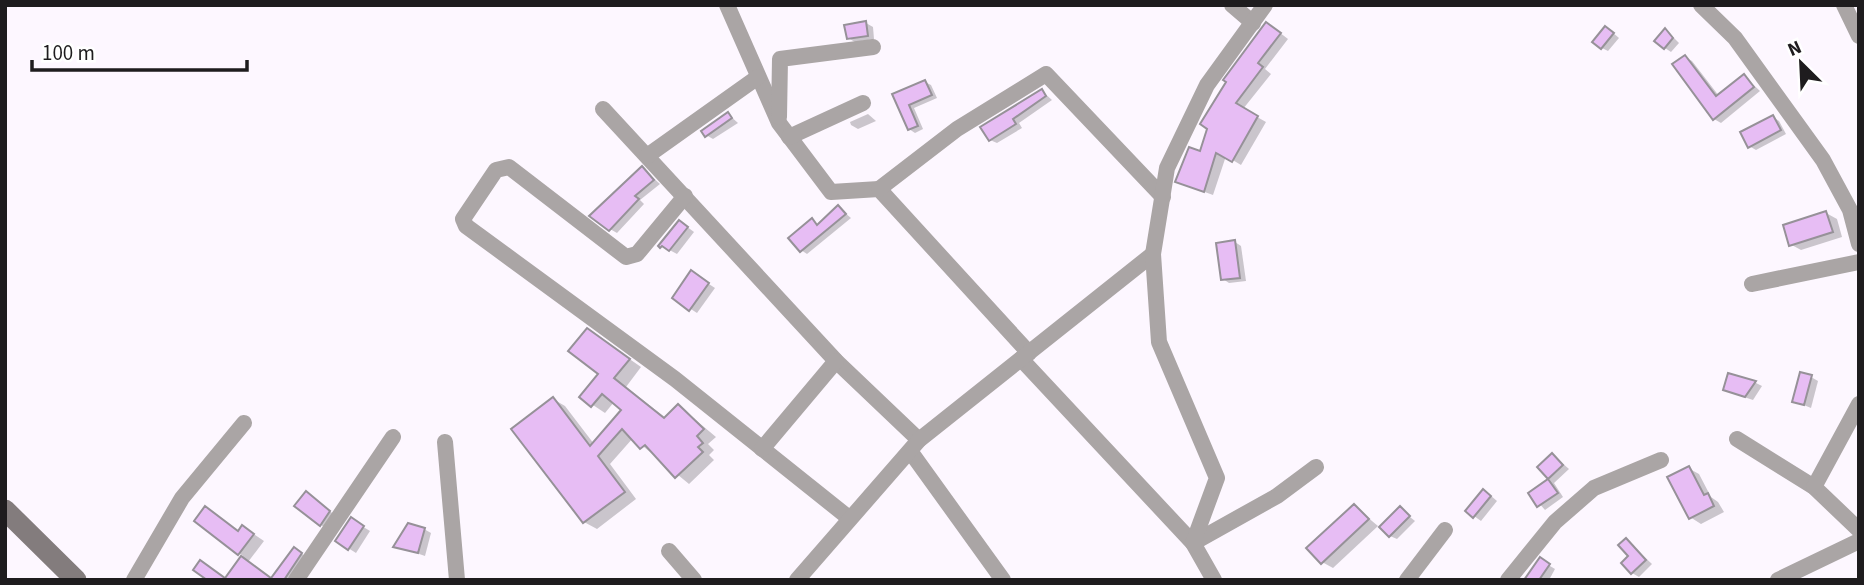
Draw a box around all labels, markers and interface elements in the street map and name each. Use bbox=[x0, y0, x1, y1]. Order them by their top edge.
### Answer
scale bar bbox=[32, 28, 247, 72]
north arrow bbox=[1766, 28, 1836, 98]
text: N bbox=[1783, 34, 1806, 64]
text: 100 m bbox=[42, 38, 95, 68]

